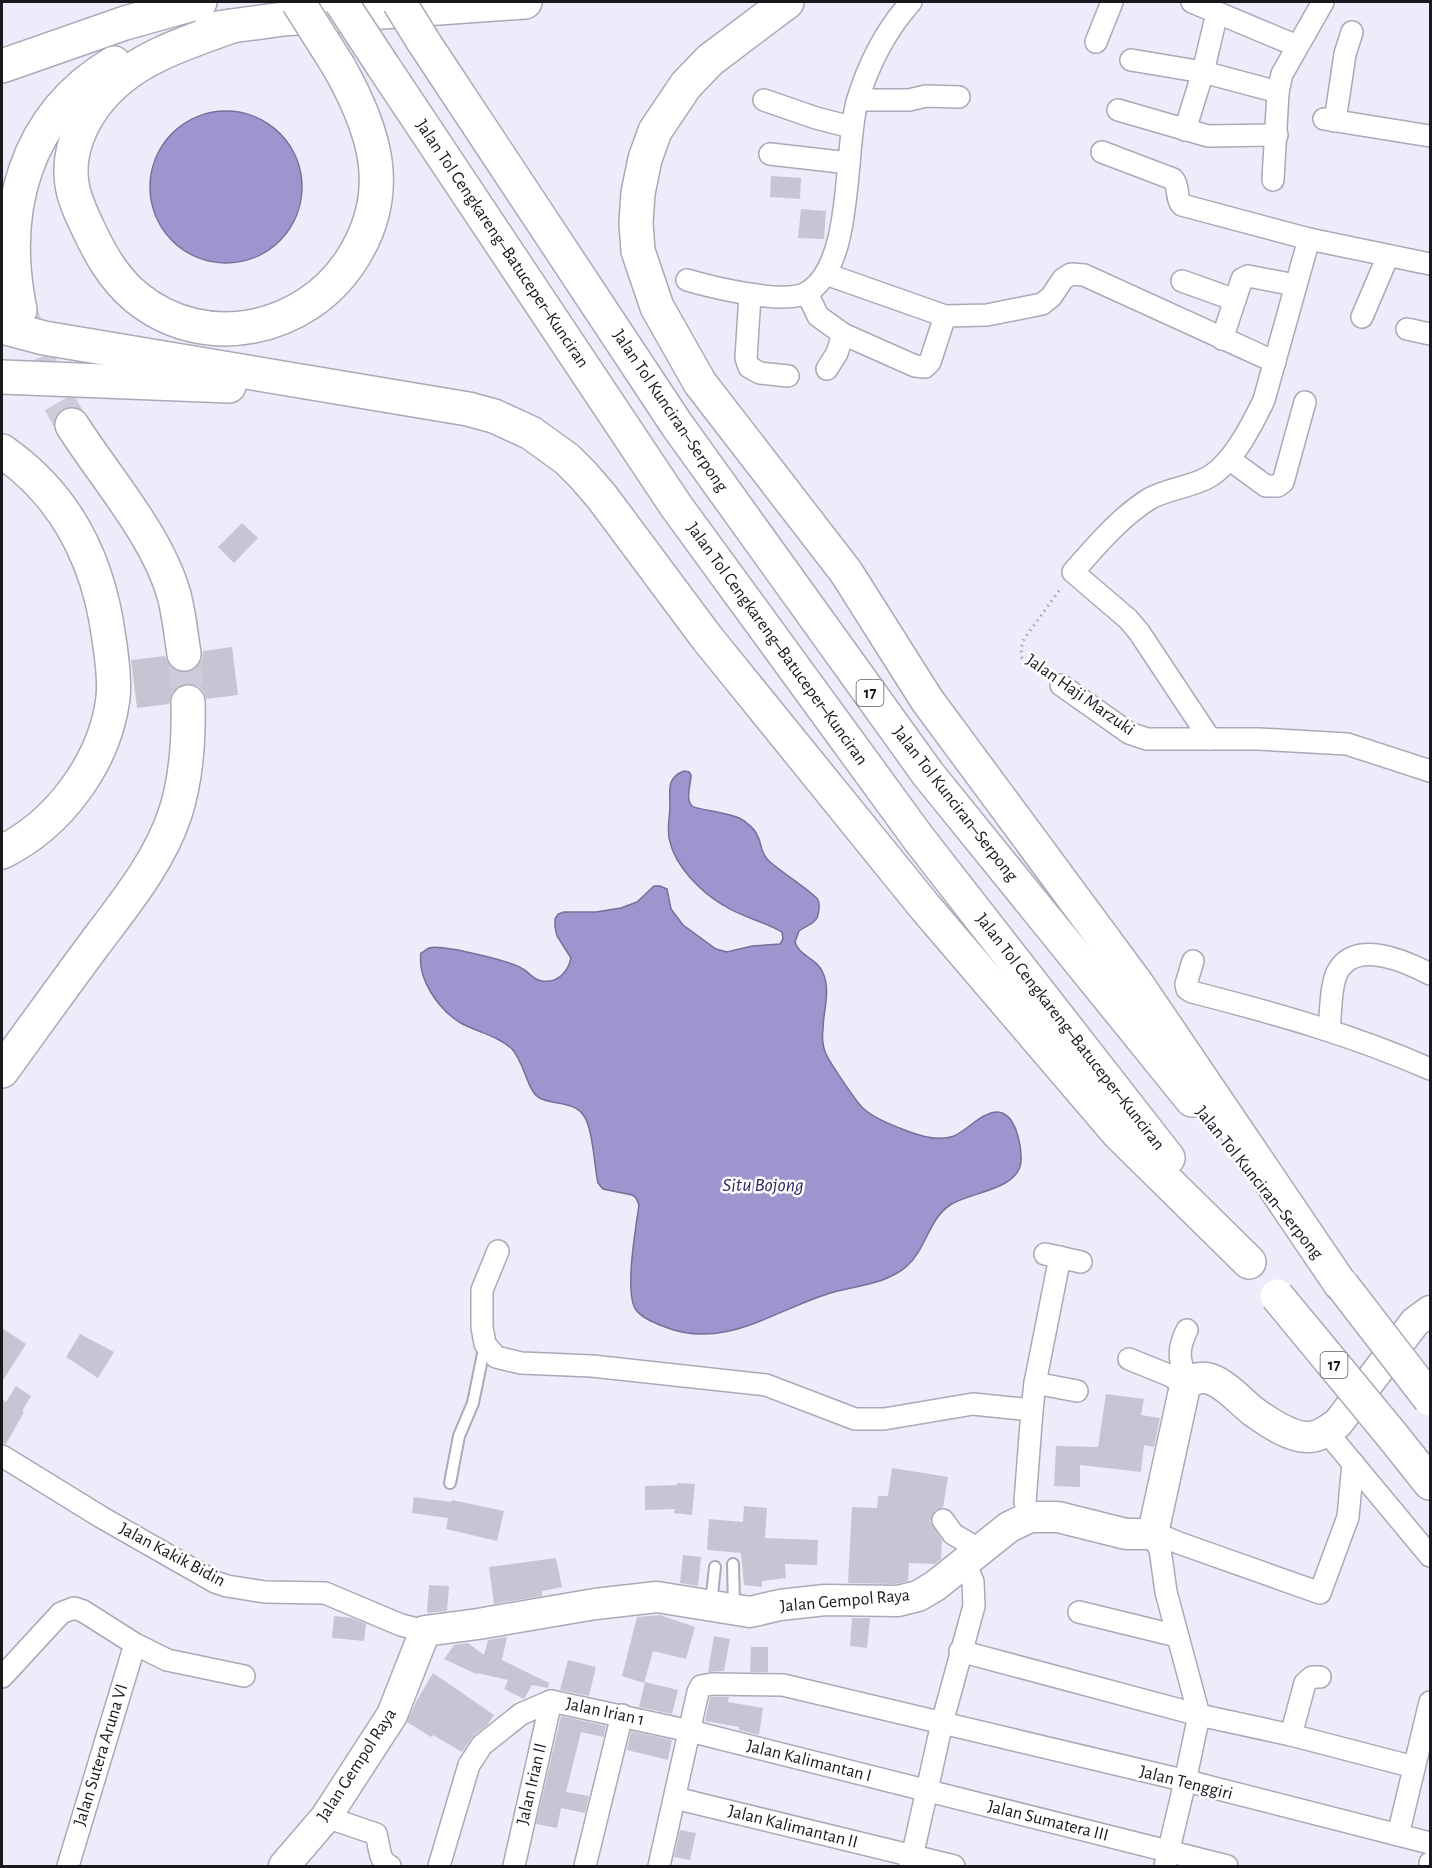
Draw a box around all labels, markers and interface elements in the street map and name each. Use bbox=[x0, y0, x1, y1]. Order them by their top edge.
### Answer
street label: Jalan Tol Cengkareng–Batuceper–Kunciran bbox=[412, 117, 592, 371]
street label: Jalan Tol Kunciran–Serpong bbox=[609, 327, 731, 495]
street label: Jalan Tol Cengkareng–Batuceper–Kunciran bbox=[683, 519, 871, 769]
street label: Jalan Haji Marzuki bbox=[1022, 651, 1138, 739]
road number: 17 bbox=[856, 680, 884, 706]
street label: Jalan Tol Kunciran–Serpong bbox=[889, 723, 1021, 885]
street label: Jalan Tol Cengkareng–Batuceper–Kunciran bbox=[972, 910, 1168, 1154]
street label: Jalan Tol Kunciran–Serpong bbox=[1192, 1103, 1326, 1263]
water label: Situ Bojong bbox=[722, 1175, 804, 1195]
road number: 17 bbox=[1320, 1352, 1348, 1378]
street label: Jalan Kakik Bidin bbox=[116, 1520, 228, 1590]
street label: Jalan Gempol Raya bbox=[779, 1586, 911, 1616]
street label: Jalan Sutera Aruna VI bbox=[71, 1682, 131, 1828]
street label: Jalan Irian 1 bbox=[564, 1695, 646, 1729]
street label: Jalan Gempol Raya bbox=[314, 1705, 400, 1825]
street label: Jalan Kalimantan I bbox=[745, 1737, 873, 1785]
street label: Jalan Irian II bbox=[514, 1741, 550, 1827]
street label: Jalan Tenggiri bbox=[1137, 1763, 1235, 1803]
street label: Jalan Sumatera III bbox=[986, 1797, 1110, 1845]
street label: Jalan Kalimantan II bbox=[726, 1802, 860, 1852]

